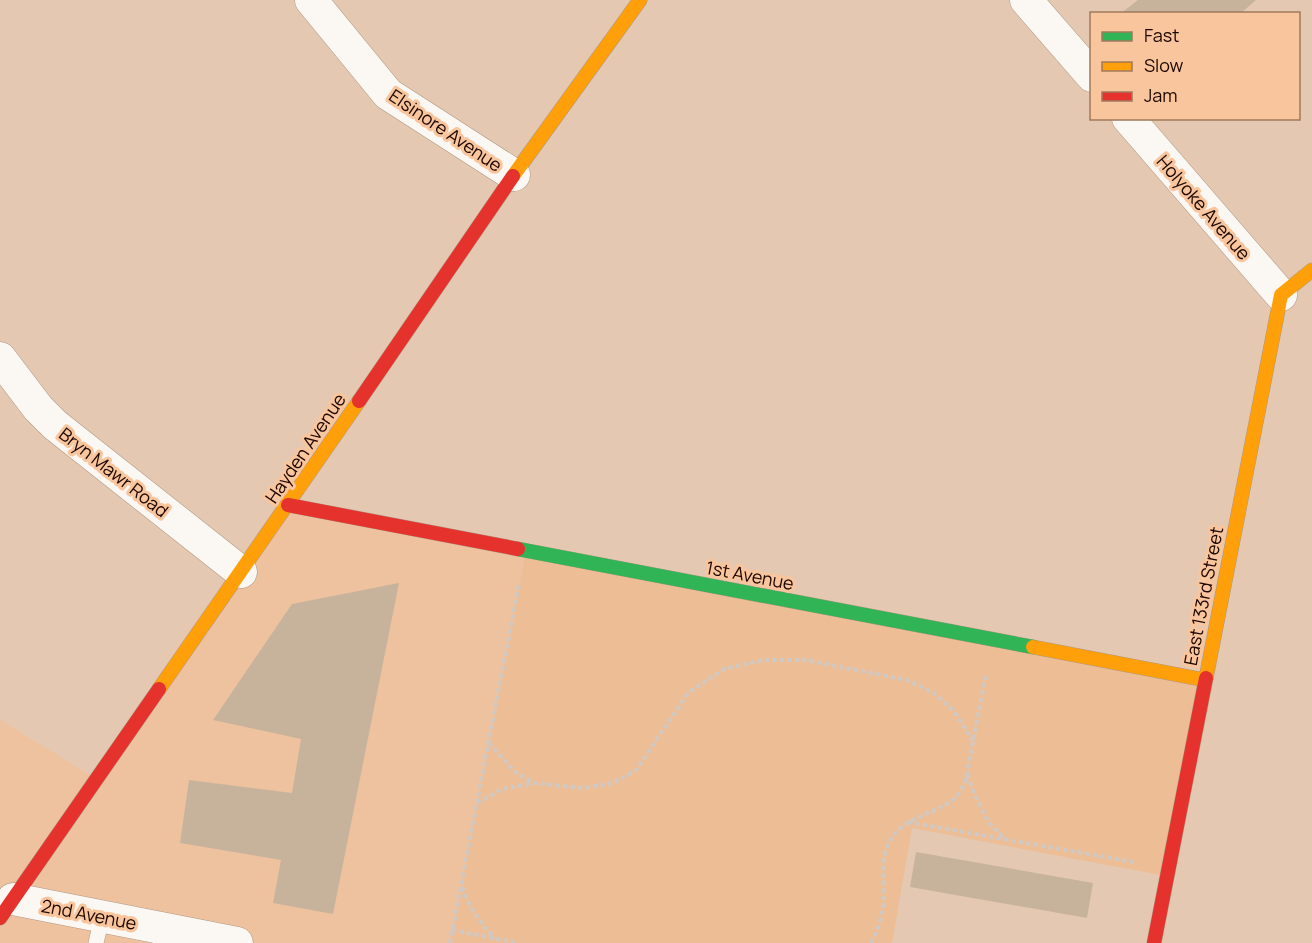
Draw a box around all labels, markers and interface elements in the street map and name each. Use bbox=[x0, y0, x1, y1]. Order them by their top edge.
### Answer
legend bbox=[1090, 12, 1300, 120]
text: Fast bbox=[1144, 23, 1179, 47]
text: Slow bbox=[1144, 53, 1184, 77]
street label: Elsinore Avenue bbox=[385, 83, 507, 177]
text: Jam bbox=[1144, 83, 1178, 107]
street label: Holyoke Avenue bbox=[1152, 150, 1256, 264]
street label: Hayden Avenue bbox=[259, 388, 351, 508]
street label: Bryn Mawr Road bbox=[54, 422, 174, 522]
street label: East 133rd Street bbox=[1178, 525, 1228, 667]
street label: 1st Avenue bbox=[704, 555, 796, 595]
street label: 2nd Avenue bbox=[39, 893, 139, 935]

